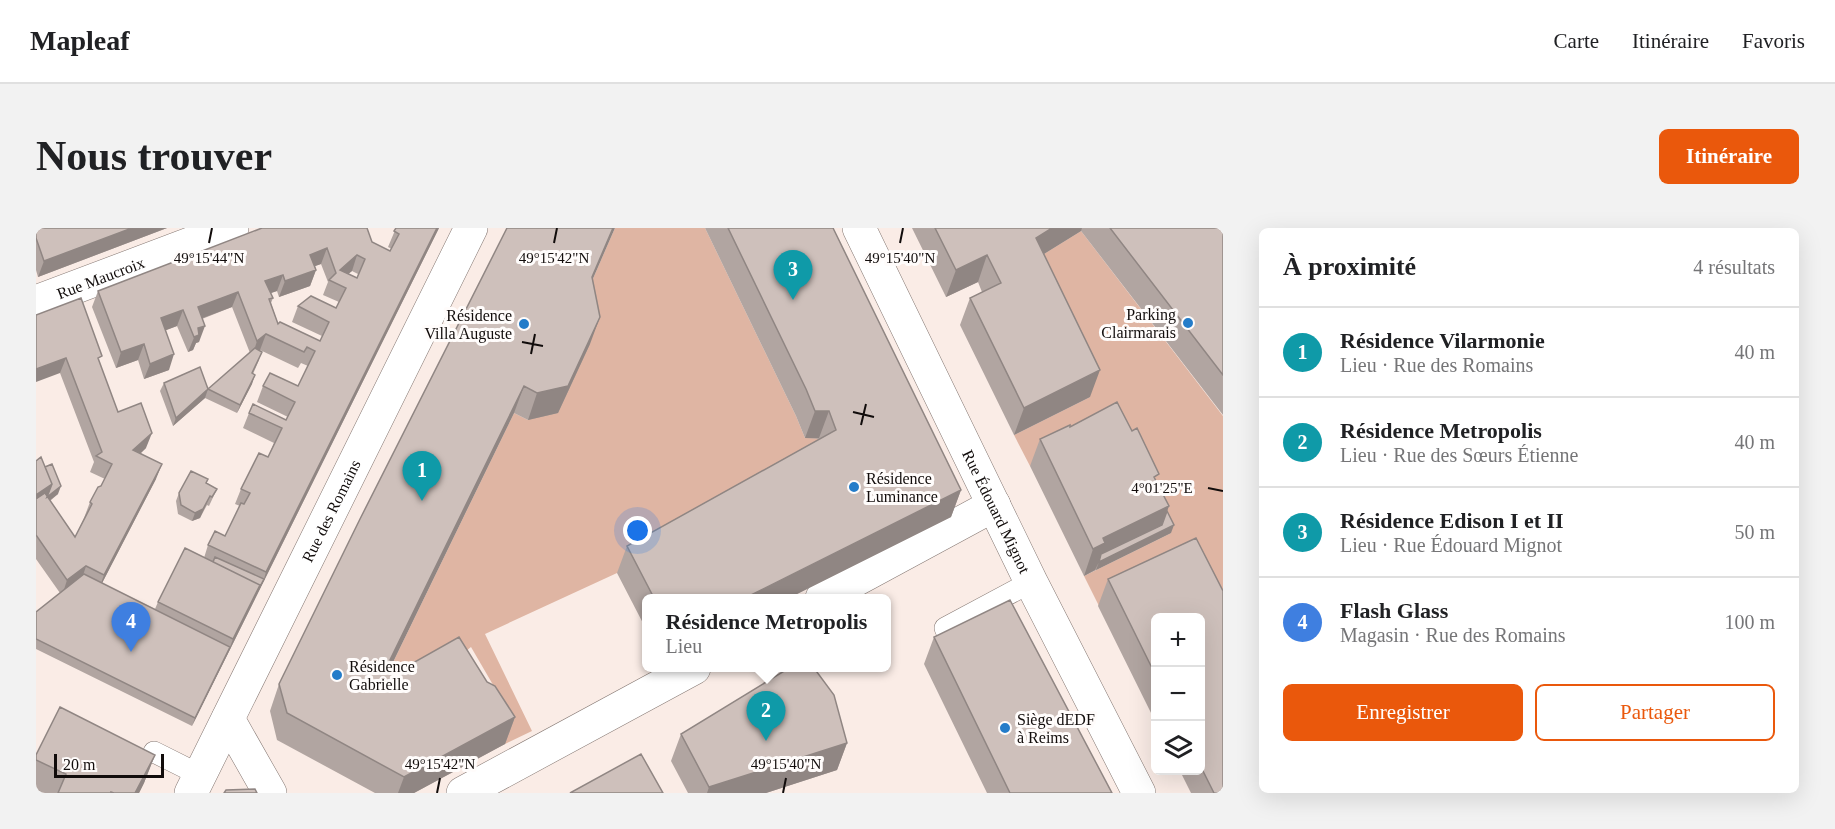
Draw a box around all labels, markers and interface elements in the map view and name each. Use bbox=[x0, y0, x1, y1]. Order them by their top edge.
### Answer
text: Mapleaf bbox=[30, 25, 130, 56]
text: Carte bbox=[1554, 29, 1599, 53]
text: Itinéraire bbox=[1632, 29, 1709, 53]
text: Favoris bbox=[1742, 29, 1805, 53]
button: Itinéraire bbox=[1659, 129, 1799, 184]
text: Nous trouver bbox=[36, 133, 272, 179]
text: 49°15'44"N bbox=[174, 250, 244, 266]
text: 49°15'42"N bbox=[519, 250, 589, 266]
pin: 3 bbox=[774, 250, 813, 300]
text: 49°15'40"N bbox=[865, 250, 935, 266]
text: À proximité bbox=[1283, 252, 1416, 281]
street label: Rue Maucroix bbox=[55, 254, 147, 302]
text: 4 résultats bbox=[1693, 256, 1775, 278]
place label: Parking Clairmarais bbox=[1101, 306, 1176, 341]
place label: Résidence Villa Auguste bbox=[425, 307, 512, 343]
marker: Parking Clairmarais bbox=[1181, 316, 1195, 330]
marker: Résidence Villa Auguste bbox=[517, 317, 531, 331]
text: Résidence Vilarmonie bbox=[1340, 328, 1545, 353]
text: 1 bbox=[1298, 341, 1308, 363]
text: 40 m bbox=[1734, 341, 1775, 363]
text: Lieu · Rue des Romains bbox=[1340, 354, 1533, 376]
text: Résidence Metropolis bbox=[1340, 418, 1542, 443]
text: 2 bbox=[1298, 431, 1308, 453]
text: 40 m bbox=[1734, 431, 1775, 453]
text: Lieu · Rue des Sœurs Étienne bbox=[1340, 444, 1578, 466]
street label: Rue Édouard Mignot bbox=[959, 447, 1034, 577]
pin: 1 bbox=[402, 452, 442, 501]
street label: Rue des Romains bbox=[299, 457, 364, 565]
place label: Résidence Luminance bbox=[866, 470, 938, 505]
marker: Résidence Luminance bbox=[847, 480, 861, 494]
text: 4°01'25"E bbox=[1131, 480, 1193, 496]
text: Résidence Edison I et II bbox=[1340, 508, 1564, 533]
your location bbox=[623, 516, 652, 545]
text: 3 bbox=[1298, 521, 1308, 543]
text: 50 m bbox=[1734, 521, 1775, 543]
text: Lieu · Rue Édouard Mignot bbox=[1340, 534, 1562, 556]
popup bbox=[642, 594, 891, 672]
text: Flash Glass bbox=[1340, 598, 1448, 623]
pin: 4 bbox=[112, 602, 151, 652]
text: Résidence Metropolis bbox=[666, 609, 867, 634]
text: 4 bbox=[1298, 611, 1308, 633]
text: 100 m bbox=[1724, 611, 1775, 633]
map controls bbox=[1151, 613, 1205, 775]
button: + bbox=[1151, 613, 1205, 667]
text: Magasin · Rue des Romains bbox=[1340, 624, 1566, 646]
text: Lieu bbox=[666, 635, 702, 657]
place label: Résidence Gabrielle bbox=[349, 658, 415, 693]
button: − bbox=[1151, 667, 1205, 721]
marker: Résidence Gabrielle bbox=[330, 668, 344, 682]
button: Enregistrer bbox=[1283, 684, 1523, 741]
button: Partager bbox=[1535, 684, 1775, 741]
pin: 2 bbox=[746, 692, 786, 741]
place label: Siège dEDF à Reims bbox=[1017, 711, 1095, 746]
marker: Siège dEDF à Reims bbox=[998, 721, 1012, 735]
button: layers bbox=[1151, 721, 1205, 775]
scale bar bbox=[54, 751, 164, 778]
text: 20 m bbox=[63, 756, 95, 773]
text: 49°15'42"N bbox=[405, 756, 475, 772]
text: 49°15'40"N bbox=[751, 756, 821, 772]

